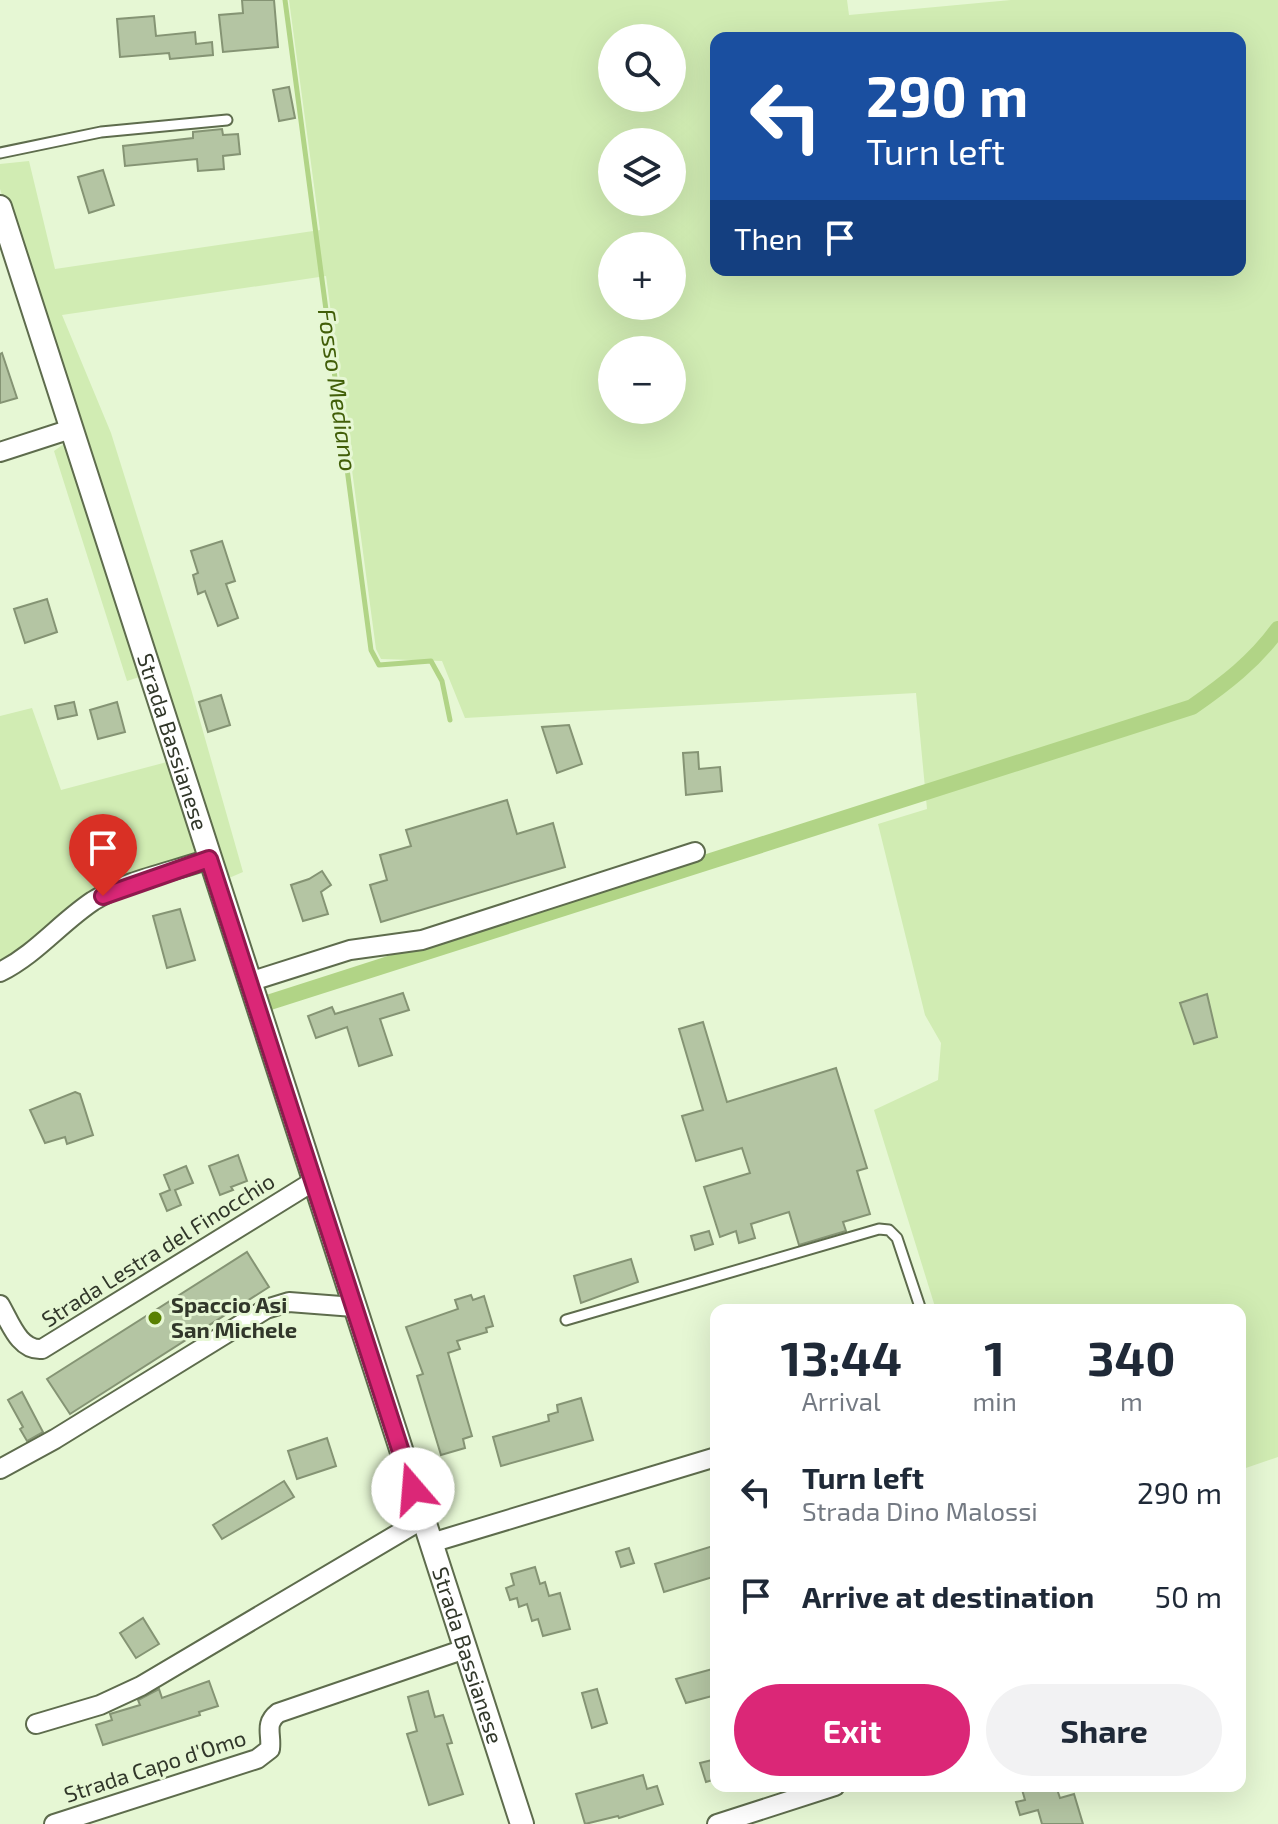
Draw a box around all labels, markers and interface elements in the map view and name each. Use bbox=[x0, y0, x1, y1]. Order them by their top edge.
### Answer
map controls bbox=[598, 24, 686, 424]
button: search bbox=[598, 24, 686, 112]
text: 290 m bbox=[866, 61, 1028, 128]
icon: left bbox=[734, 64, 838, 168]
button: layers bbox=[598, 128, 686, 216]
text: Turn left bbox=[866, 129, 1005, 172]
icon: arrive bbox=[818, 216, 862, 260]
text: Then bbox=[734, 220, 802, 256]
button: + bbox=[598, 232, 686, 320]
water label: Fosso Mediano bbox=[313, 307, 364, 473]
button: − bbox=[598, 336, 686, 424]
street label: Strada Bassianese bbox=[133, 650, 214, 833]
pin bbox=[69, 814, 137, 896]
icon: arrive bbox=[81, 826, 125, 870]
street label: Strada Lestra del Finocchio bbox=[36, 1167, 279, 1332]
place label: Spaccio Asi San Michele bbox=[171, 1291, 297, 1342]
marker: Spaccio Asi San Michele bbox=[146, 1309, 164, 1327]
text: 13:44 bbox=[781, 1328, 902, 1386]
text: 1 bbox=[984, 1328, 1005, 1386]
text: 340 bbox=[1087, 1328, 1175, 1386]
text: Arrival bbox=[802, 1385, 881, 1416]
text: min bbox=[972, 1385, 1017, 1416]
text: m bbox=[1120, 1385, 1143, 1416]
position arrow bbox=[371, 1447, 455, 1531]
text: Turn left bbox=[802, 1459, 924, 1495]
icon: left bbox=[734, 1470, 778, 1514]
text: 290 m bbox=[1137, 1474, 1222, 1510]
text: Strada Dino Malossi bbox=[802, 1495, 1038, 1526]
street label: Strada Bassianese bbox=[428, 1563, 509, 1747]
icon: arrive bbox=[734, 1574, 778, 1618]
text: Arrive at destination bbox=[802, 1578, 1094, 1614]
text: 50 m bbox=[1155, 1578, 1222, 1614]
button: Exit bbox=[734, 1684, 970, 1776]
button: Share bbox=[986, 1684, 1222, 1776]
street label: Strada Capo d'Omo bbox=[61, 1723, 249, 1807]

